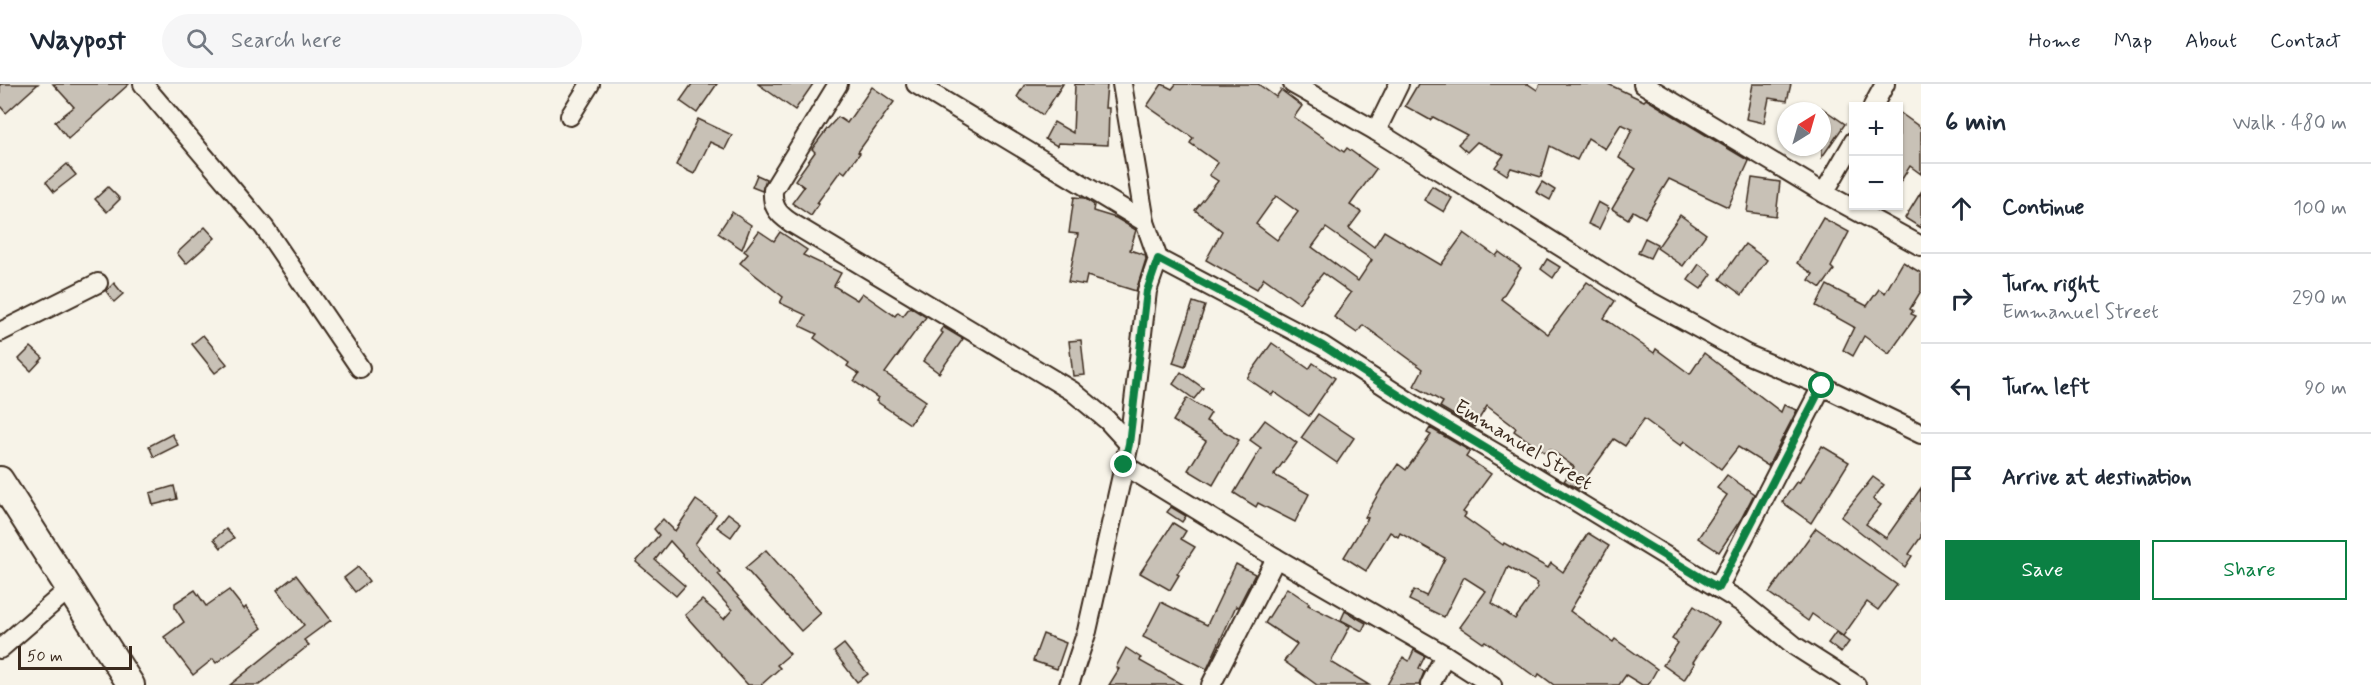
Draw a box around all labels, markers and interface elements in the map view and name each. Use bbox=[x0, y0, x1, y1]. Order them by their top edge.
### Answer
search box bbox=[162, 14, 582, 68]
text: Waypost bbox=[30, 23, 126, 60]
icon: search bbox=[183, 25, 216, 58]
text: Search here bbox=[231, 27, 342, 55]
text: Home bbox=[2029, 27, 2081, 55]
text: Map bbox=[2114, 27, 2152, 55]
text: About bbox=[2185, 27, 2237, 55]
text: Contact bbox=[2270, 27, 2341, 55]
north arrow bbox=[1777, 102, 1831, 156]
map controls bbox=[1849, 102, 1903, 210]
button: + bbox=[1849, 102, 1903, 156]
text: 6 min bbox=[1945, 106, 2007, 140]
text: Walk · 480 m bbox=[2232, 110, 2347, 137]
button: − bbox=[1849, 156, 1903, 210]
icon: ahead bbox=[1945, 192, 1978, 225]
text: Continue bbox=[2002, 194, 2084, 222]
text: 100 m bbox=[2293, 195, 2347, 222]
text: Turn right bbox=[2002, 271, 2100, 299]
icon: right bbox=[1945, 282, 1978, 315]
text: 290 m bbox=[2292, 285, 2347, 312]
text: Emmanuel Street bbox=[2002, 299, 2159, 326]
route start bbox=[1808, 372, 1834, 398]
icon: left bbox=[1945, 372, 1978, 405]
text: Turn left bbox=[2002, 374, 2090, 402]
text: 90 m bbox=[2304, 375, 2347, 402]
street label: Emmanuel Street bbox=[1449, 393, 1597, 497]
route end bbox=[1110, 451, 1136, 477]
icon: arrive bbox=[1945, 462, 1978, 495]
text: Arrive at destination bbox=[2002, 464, 2192, 492]
button: Save bbox=[1945, 540, 2140, 600]
button: Share bbox=[2152, 540, 2347, 600]
scale bar bbox=[18, 643, 132, 670]
text: 50 m bbox=[27, 646, 63, 667]

